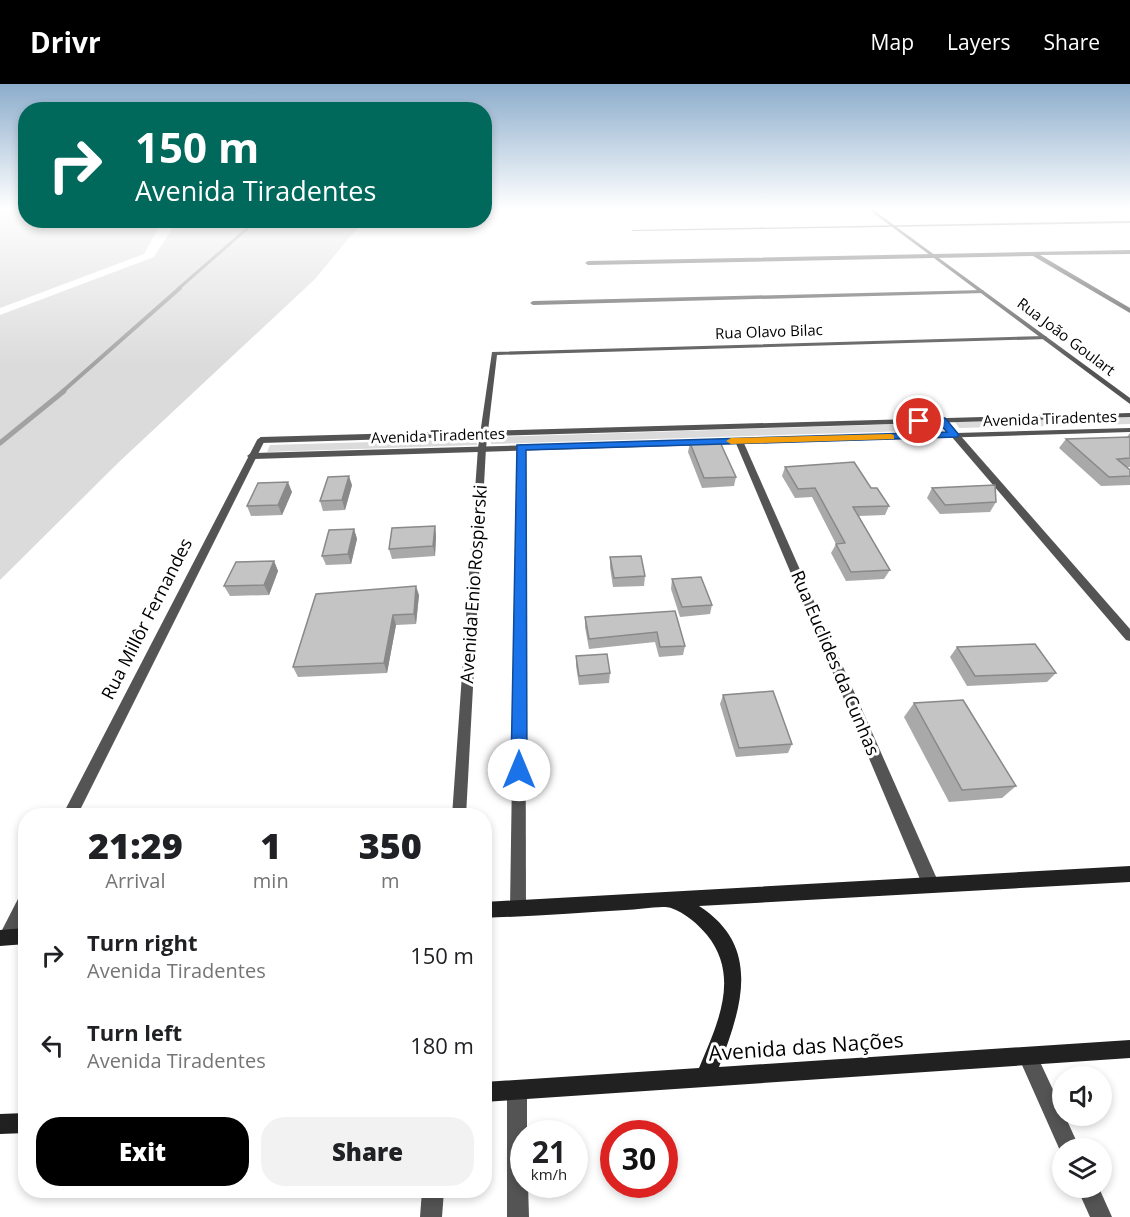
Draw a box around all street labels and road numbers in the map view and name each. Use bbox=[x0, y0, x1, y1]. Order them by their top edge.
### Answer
street label: Rua João Goulart bbox=[1014, 293, 1120, 380]
street label: Rua Olavo Bilac bbox=[715, 319, 823, 343]
street label: Avenida Tiradentes bbox=[983, 406, 1117, 430]
street label: Avenida Tiradentes bbox=[371, 423, 505, 447]
street label: Avenida Enio Rospierski bbox=[454, 484, 492, 684]
street label: Rua Millôr Fernandes bbox=[95, 534, 197, 703]
street label: Rua Euclides da Cunhas bbox=[786, 566, 886, 759]
street label: Avenida das Nações bbox=[707, 1025, 905, 1067]

